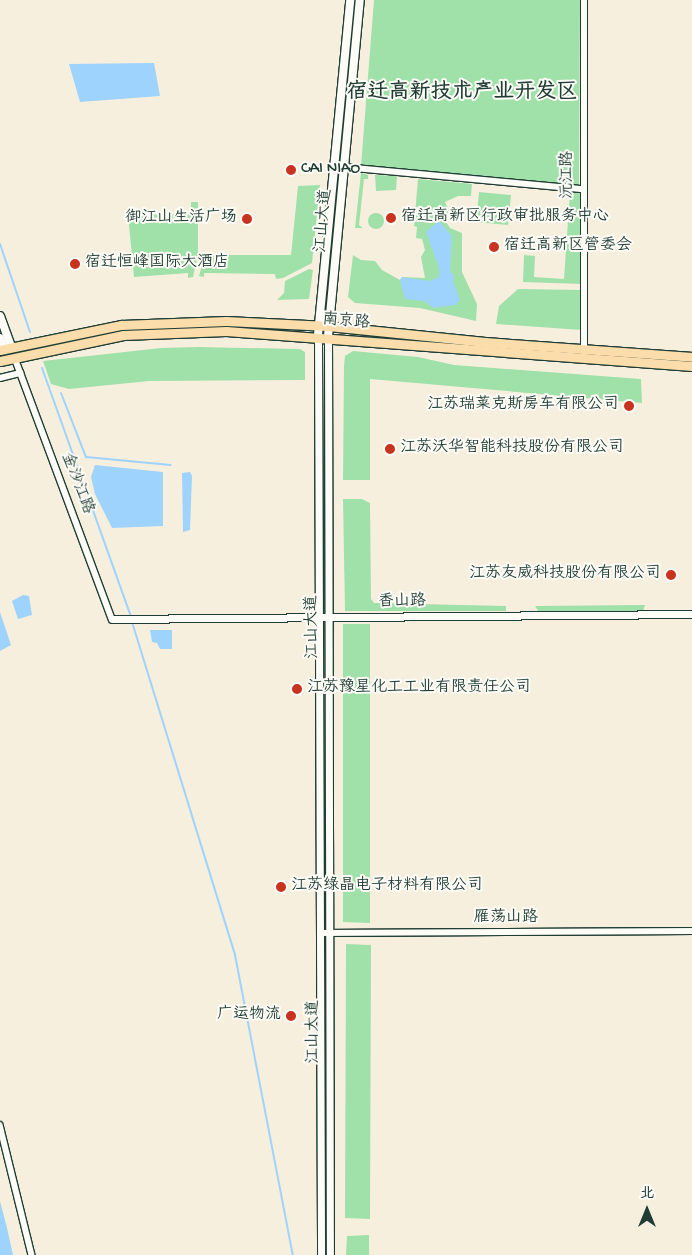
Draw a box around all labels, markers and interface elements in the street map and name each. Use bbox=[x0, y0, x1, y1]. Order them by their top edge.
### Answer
district label: 宿迁高新技术产业开发区 bbox=[347, 81, 577, 107]
street label: 沅江路 bbox=[559, 151, 579, 199]
place label: CAI NIAO bbox=[301, 160, 360, 180]
marker: CAI NIAO bbox=[285, 164, 297, 176]
street label: 江山大道 bbox=[313, 188, 337, 254]
place label: 宿迁高新区行政审批服务中心 bbox=[401, 208, 609, 228]
place label: 御江山生活广场 bbox=[125, 209, 237, 229]
marker: 宿迁高新区行政审批服务中心 bbox=[385, 212, 397, 224]
marker: 御江山生活广场 bbox=[241, 213, 253, 225]
place label: 宿迁高新区管委会 bbox=[504, 237, 632, 257]
marker: 宿迁高新区管委会 bbox=[488, 241, 500, 253]
place label: 宿迁恒峰国际大酒店 bbox=[85, 254, 229, 274]
marker: 宿迁恒峰国际大酒店 bbox=[69, 258, 81, 270]
street label: 南京路 bbox=[321, 311, 371, 335]
place label: 江苏瑞莱克斯房车有限公司 bbox=[427, 396, 619, 416]
marker: 江苏瑞莱克斯房车有限公司 bbox=[623, 400, 635, 412]
place label: 江苏沃华智能科技股份有限公司 bbox=[400, 439, 624, 459]
marker: 江苏沃华智能科技股份有限公司 bbox=[384, 443, 396, 455]
street label: 金沙江路 bbox=[56, 451, 96, 517]
place label: 江苏友威科技股份有限公司 bbox=[469, 565, 661, 585]
marker: 江苏友威科技股份有限公司 bbox=[665, 569, 677, 581]
street label: 香山路 bbox=[378, 593, 426, 613]
street label: 江山大道 bbox=[304, 595, 324, 659]
place label: 江苏豫星化工工业有限责任公司 bbox=[307, 679, 531, 699]
marker: 江苏豫星化工工业有限责任公司 bbox=[291, 683, 303, 695]
place label: 江苏绿晶电子材料有限公司 bbox=[291, 877, 483, 897]
marker: 江苏绿晶电子材料有限公司 bbox=[275, 881, 287, 893]
street label: 雁荡山路 bbox=[474, 909, 538, 929]
street label: 江山大道 bbox=[305, 1000, 325, 1064]
place label: 广运物流 bbox=[217, 1006, 281, 1026]
marker: 广运物流 bbox=[285, 1010, 297, 1022]
north arrow bbox=[622, 1185, 672, 1235]
text: 北 bbox=[640, 1186, 654, 1203]

